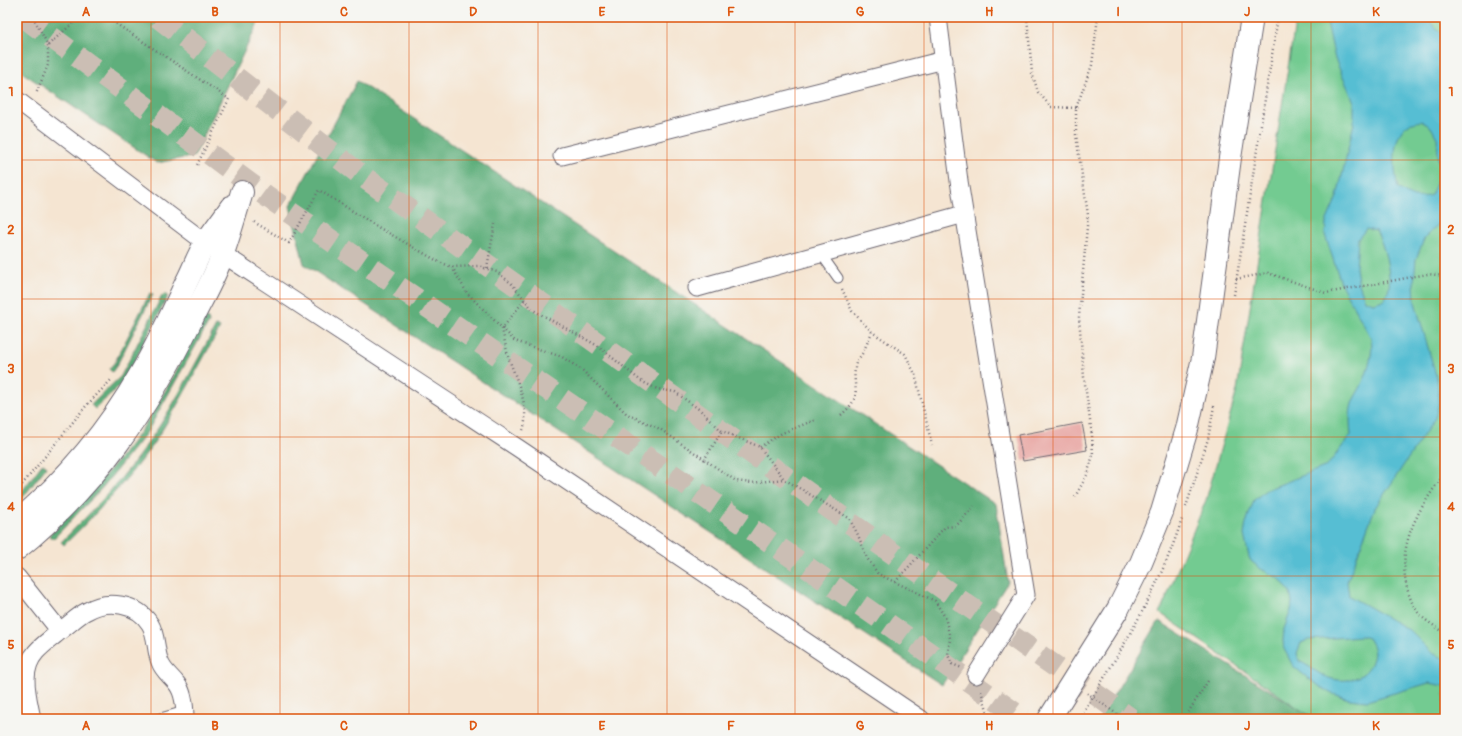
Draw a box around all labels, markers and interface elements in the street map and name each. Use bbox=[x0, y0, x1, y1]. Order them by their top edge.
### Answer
text: A bbox=[82, 4, 91, 20]
text: B bbox=[211, 4, 219, 20]
text: C bbox=[340, 4, 348, 20]
text: D bbox=[469, 4, 477, 20]
text: E bbox=[599, 4, 606, 20]
text: F bbox=[727, 4, 735, 20]
text: G bbox=[856, 4, 865, 20]
text: H bbox=[985, 4, 993, 20]
text: I bbox=[1116, 4, 1120, 20]
text: J bbox=[1244, 4, 1250, 20]
text: K bbox=[1372, 4, 1380, 20]
text: 1 bbox=[8, 84, 14, 100]
text: 1 bbox=[1448, 84, 1454, 100]
text: 2 bbox=[7, 222, 15, 238]
text: 2 bbox=[1447, 222, 1455, 238]
text: 3 bbox=[7, 361, 15, 377]
text: 3 bbox=[1447, 361, 1455, 377]
text: 4 bbox=[7, 499, 15, 515]
text: 4 bbox=[1447, 499, 1455, 515]
text: 5 bbox=[7, 637, 15, 653]
text: 5 bbox=[1447, 637, 1455, 653]
text: A bbox=[82, 718, 91, 734]
text: B bbox=[211, 718, 219, 734]
text: C bbox=[340, 718, 348, 734]
text: D bbox=[469, 718, 477, 734]
text: E bbox=[599, 718, 606, 734]
text: F bbox=[727, 718, 735, 734]
text: G bbox=[856, 718, 865, 734]
text: H bbox=[985, 718, 993, 734]
text: I bbox=[1116, 718, 1120, 734]
text: J bbox=[1244, 718, 1250, 734]
text: K bbox=[1372, 718, 1380, 734]

